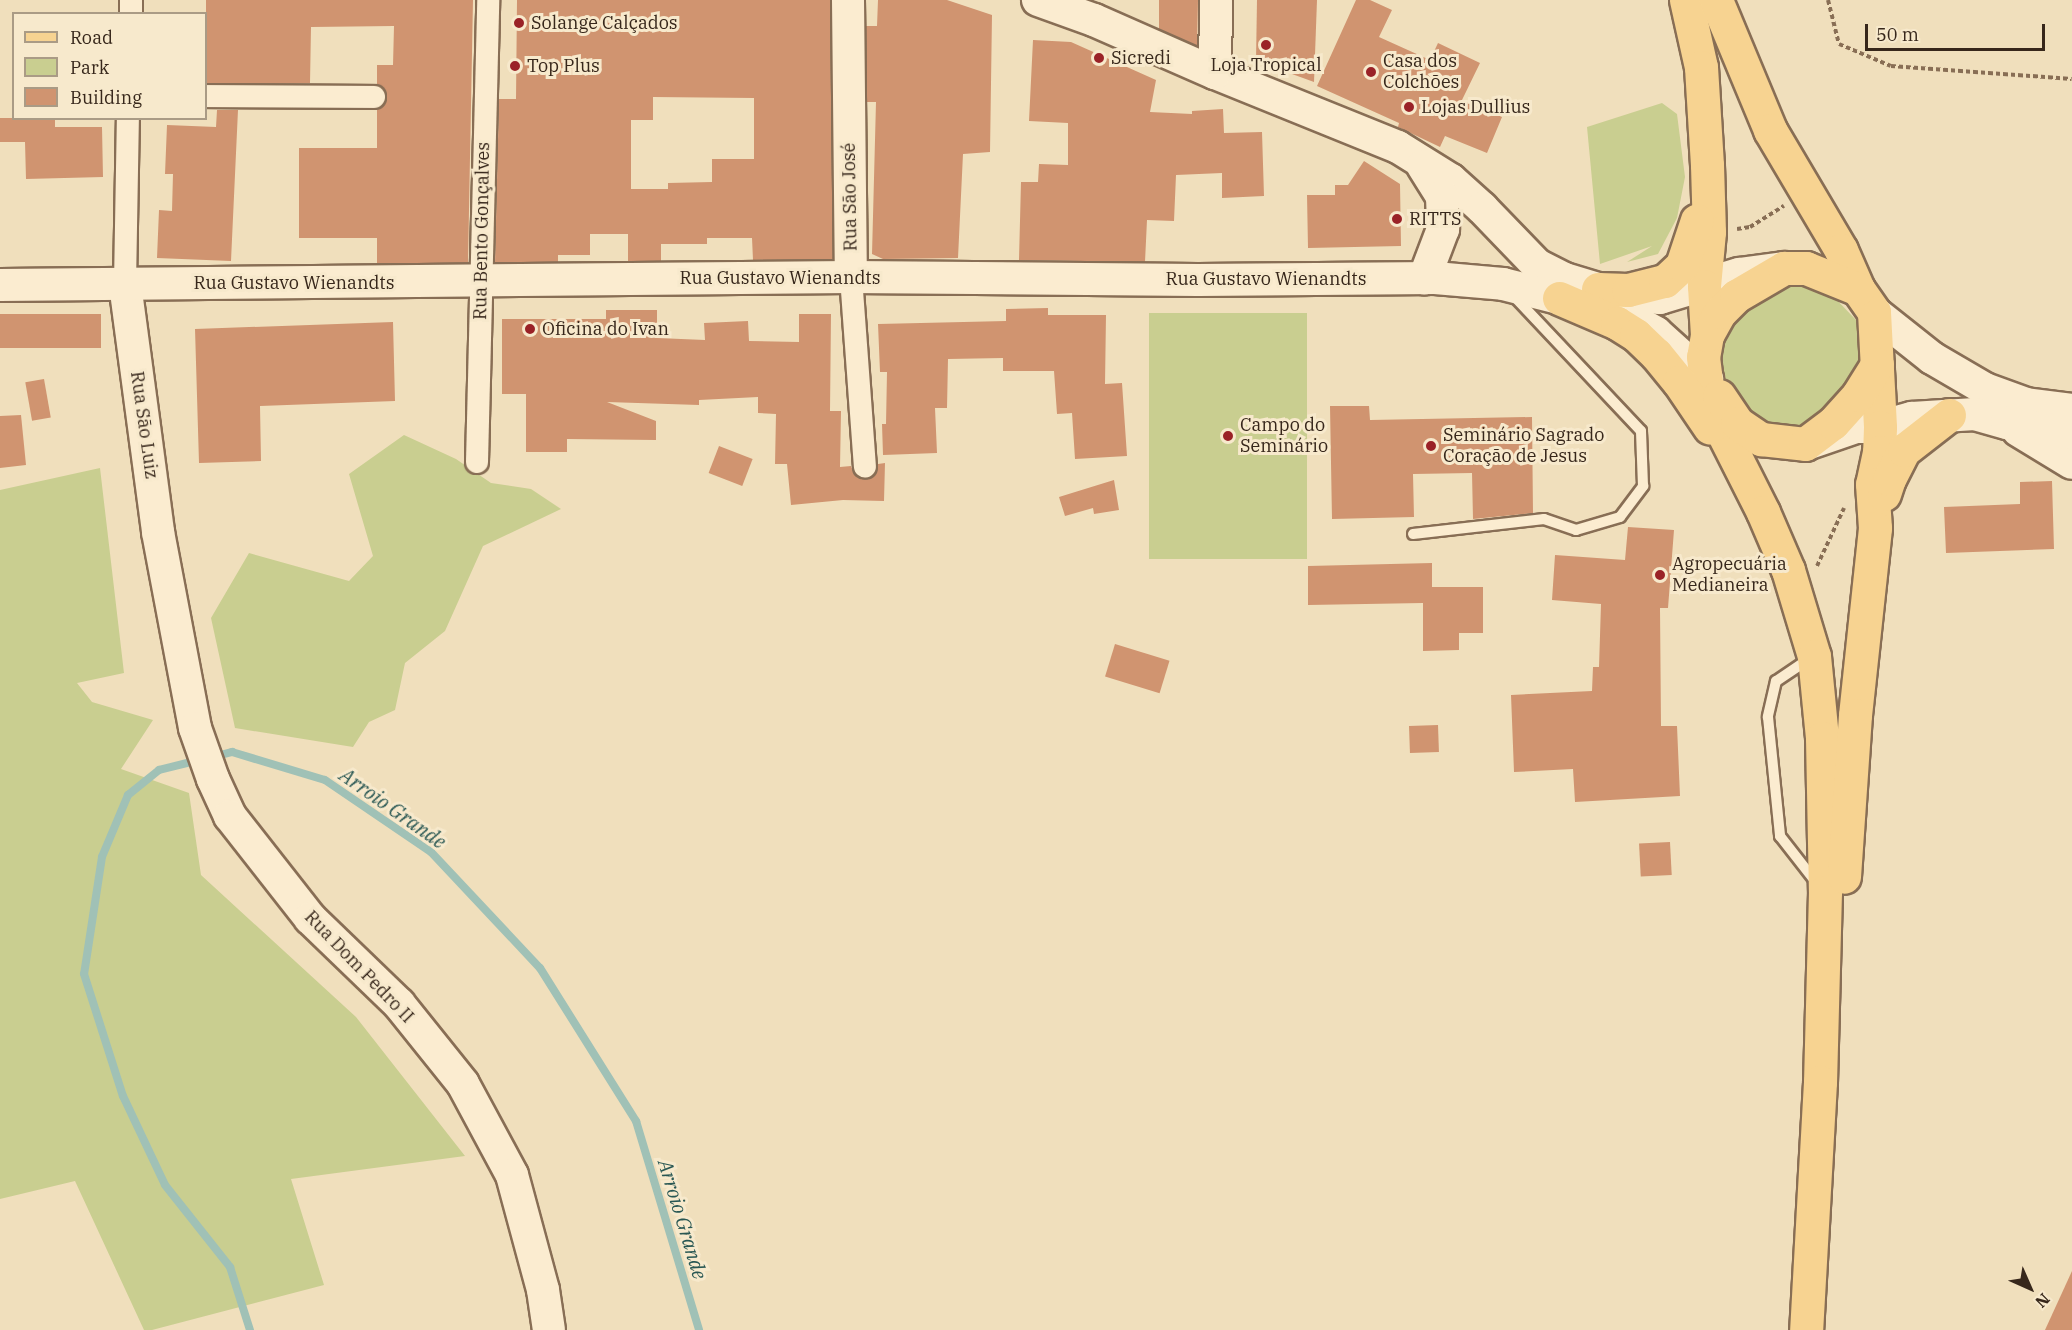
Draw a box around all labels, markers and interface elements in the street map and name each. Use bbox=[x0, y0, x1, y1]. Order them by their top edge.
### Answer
legend bbox=[12, 12, 207, 120]
place label: Solange Calçados bbox=[531, 12, 678, 34]
scale bar bbox=[1868, 12, 2048, 50]
marker: Solange Calçados bbox=[512, 16, 526, 30]
text: 50 m bbox=[1876, 23, 1919, 46]
text: Road bbox=[70, 26, 113, 49]
marker: Loja Tropical bbox=[1259, 38, 1273, 52]
place label: Sicredi bbox=[1111, 47, 1171, 69]
marker: Sicredi bbox=[1092, 51, 1106, 65]
place label: Casa dos Colchões bbox=[1383, 51, 1459, 94]
place label: Loja Tropical bbox=[1210, 54, 1322, 76]
place label: Top Plus bbox=[527, 55, 600, 77]
text: Park bbox=[70, 56, 109, 79]
marker: Top Plus bbox=[508, 59, 522, 73]
marker: Casa dos Colchões bbox=[1364, 65, 1378, 79]
text: Building bbox=[70, 86, 142, 109]
place label: Lojas Dullius bbox=[1421, 96, 1530, 118]
marker: Lojas Dullius bbox=[1402, 100, 1416, 114]
street label: Rua Bento Gonçalves bbox=[470, 142, 494, 320]
street label: Rua São José bbox=[838, 143, 862, 251]
place label: RITTS bbox=[1409, 208, 1462, 230]
marker: RITTS bbox=[1390, 212, 1404, 226]
street label: Rua Gustavo Wienandts bbox=[679, 267, 881, 289]
street label: Rua Gustavo Wienandts bbox=[1165, 268, 1367, 290]
street label: Rua Gustavo Wienandts bbox=[193, 272, 395, 294]
place label: Oficina do Ivan bbox=[542, 318, 669, 340]
marker: Oficina do Ivan bbox=[523, 322, 537, 336]
street label: Rua São Luiz bbox=[126, 370, 162, 480]
place label: Campo do Seminário bbox=[1240, 415, 1328, 458]
place label: Seminário Sagrado Coração de Jesus bbox=[1443, 425, 1604, 468]
marker: Campo do Seminário bbox=[1221, 429, 1235, 443]
marker: Seminário Sagrado Coração de Jesus bbox=[1424, 439, 1438, 453]
place label: Agropecuária Medianeira bbox=[1672, 554, 1787, 596]
marker: Agropecuária Medianeira bbox=[1653, 568, 1667, 582]
water label: Arroio Grande bbox=[335, 763, 451, 853]
street label: Rua Dom Pedro II bbox=[300, 906, 418, 1028]
water label: Arroio Grande bbox=[653, 1156, 713, 1282]
north arrow bbox=[2000, 1258, 2060, 1318]
text: N bbox=[2031, 1289, 2054, 1312]

